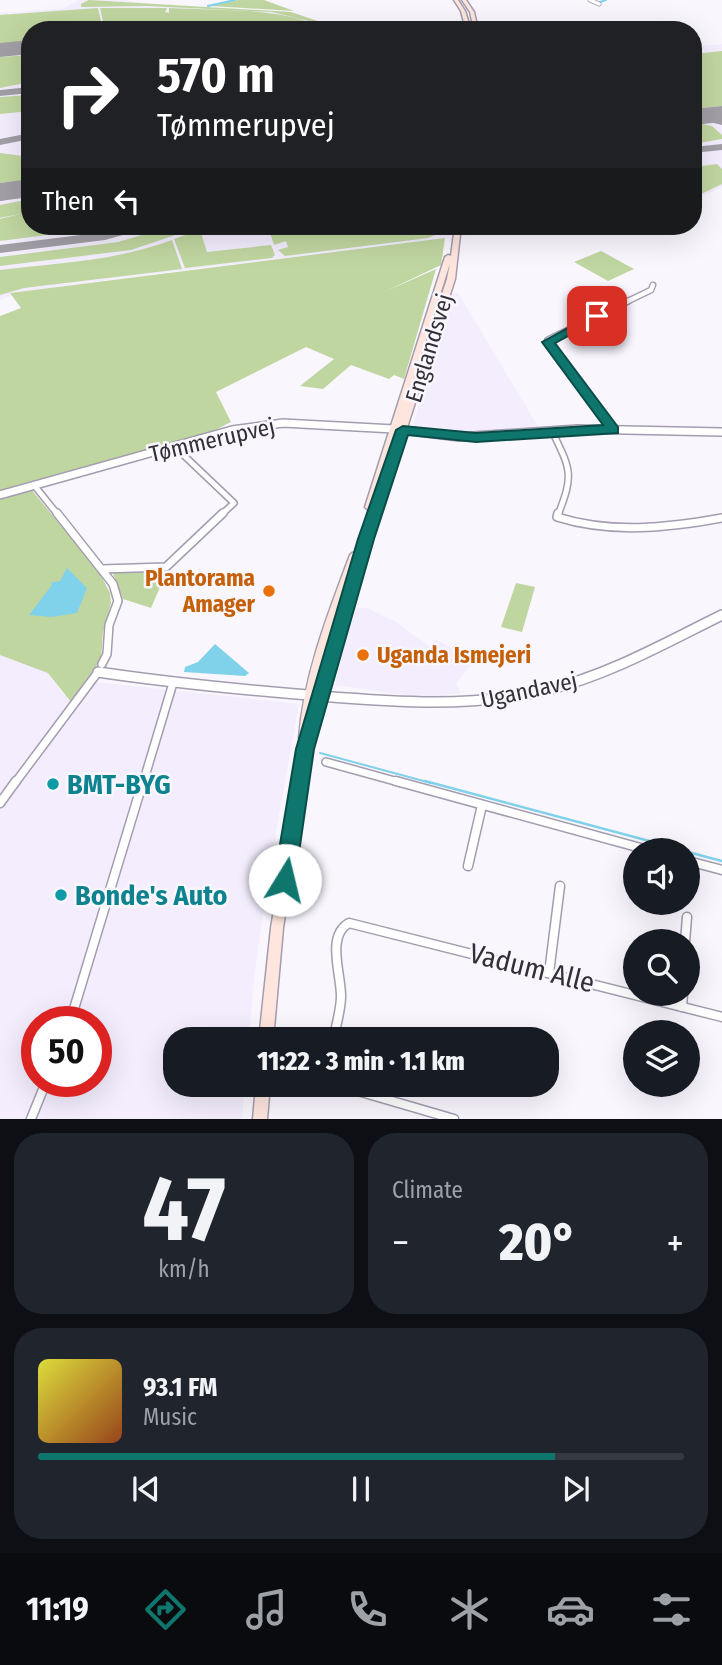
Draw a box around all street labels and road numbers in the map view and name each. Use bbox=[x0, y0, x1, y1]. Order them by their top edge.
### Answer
street label: Englandsvej bbox=[399, 290, 459, 406]
street label: Tømmerupvej bbox=[147, 412, 277, 468]
street label: Ugandavej bbox=[478, 666, 580, 714]
street label: Vadum Alle bbox=[466, 937, 598, 999]

